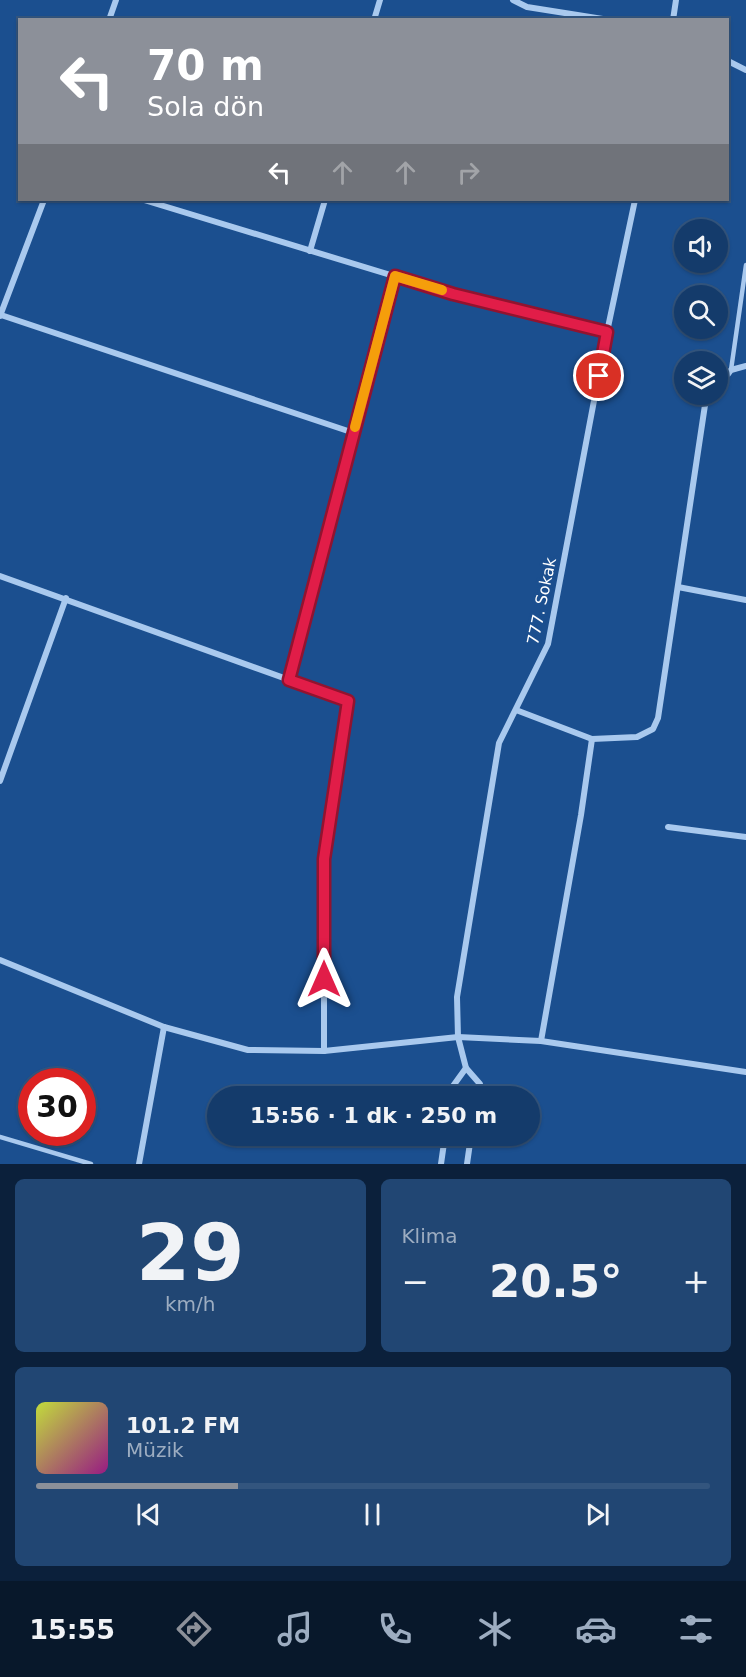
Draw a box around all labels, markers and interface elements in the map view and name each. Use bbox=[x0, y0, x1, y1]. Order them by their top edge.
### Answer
text: 70 m bbox=[147, 41, 264, 90]
icon: left bbox=[48, 42, 126, 120]
text: Sola dön bbox=[147, 91, 264, 122]
icon: left bbox=[263, 156, 296, 189]
icon: ahead bbox=[326, 156, 359, 189]
icon: ahead bbox=[389, 156, 422, 189]
icon: right bbox=[452, 156, 485, 189]
map controls bbox=[674, 219, 728, 405]
button: sound bbox=[674, 219, 728, 273]
button: search bbox=[674, 285, 728, 339]
pin bbox=[573, 350, 624, 401]
button: layers bbox=[674, 351, 728, 405]
icon: arrive bbox=[582, 359, 615, 392]
street label: 777. Sokak bbox=[523, 555, 560, 646]
position arrow bbox=[292, 947, 356, 1011]
speed limit sign: 30 bbox=[18, 1068, 96, 1146]
text: 15:56 · 1 dk · 250 m bbox=[250, 1103, 497, 1128]
text: 29 bbox=[136, 1208, 245, 1298]
text: Klima bbox=[402, 1224, 457, 1248]
text: 20.5° bbox=[489, 1255, 623, 1308]
text: − bbox=[402, 1262, 429, 1301]
text: + bbox=[682, 1262, 710, 1301]
text: km/h bbox=[165, 1292, 215, 1316]
text: 101.2 FM bbox=[126, 1413, 240, 1438]
text: Müzik bbox=[126, 1438, 184, 1462]
icon: previous bbox=[132, 1498, 165, 1531]
icon: pause bbox=[356, 1498, 389, 1531]
icon: next bbox=[581, 1498, 614, 1531]
icon: directions bbox=[173, 1608, 215, 1650]
icon: music bbox=[274, 1608, 316, 1650]
icon: phone bbox=[374, 1608, 416, 1650]
icon: climate bbox=[474, 1608, 516, 1650]
icon: car bbox=[575, 1608, 617, 1650]
icon: filters bbox=[675, 1608, 717, 1650]
text: 15:55 bbox=[29, 1614, 115, 1645]

